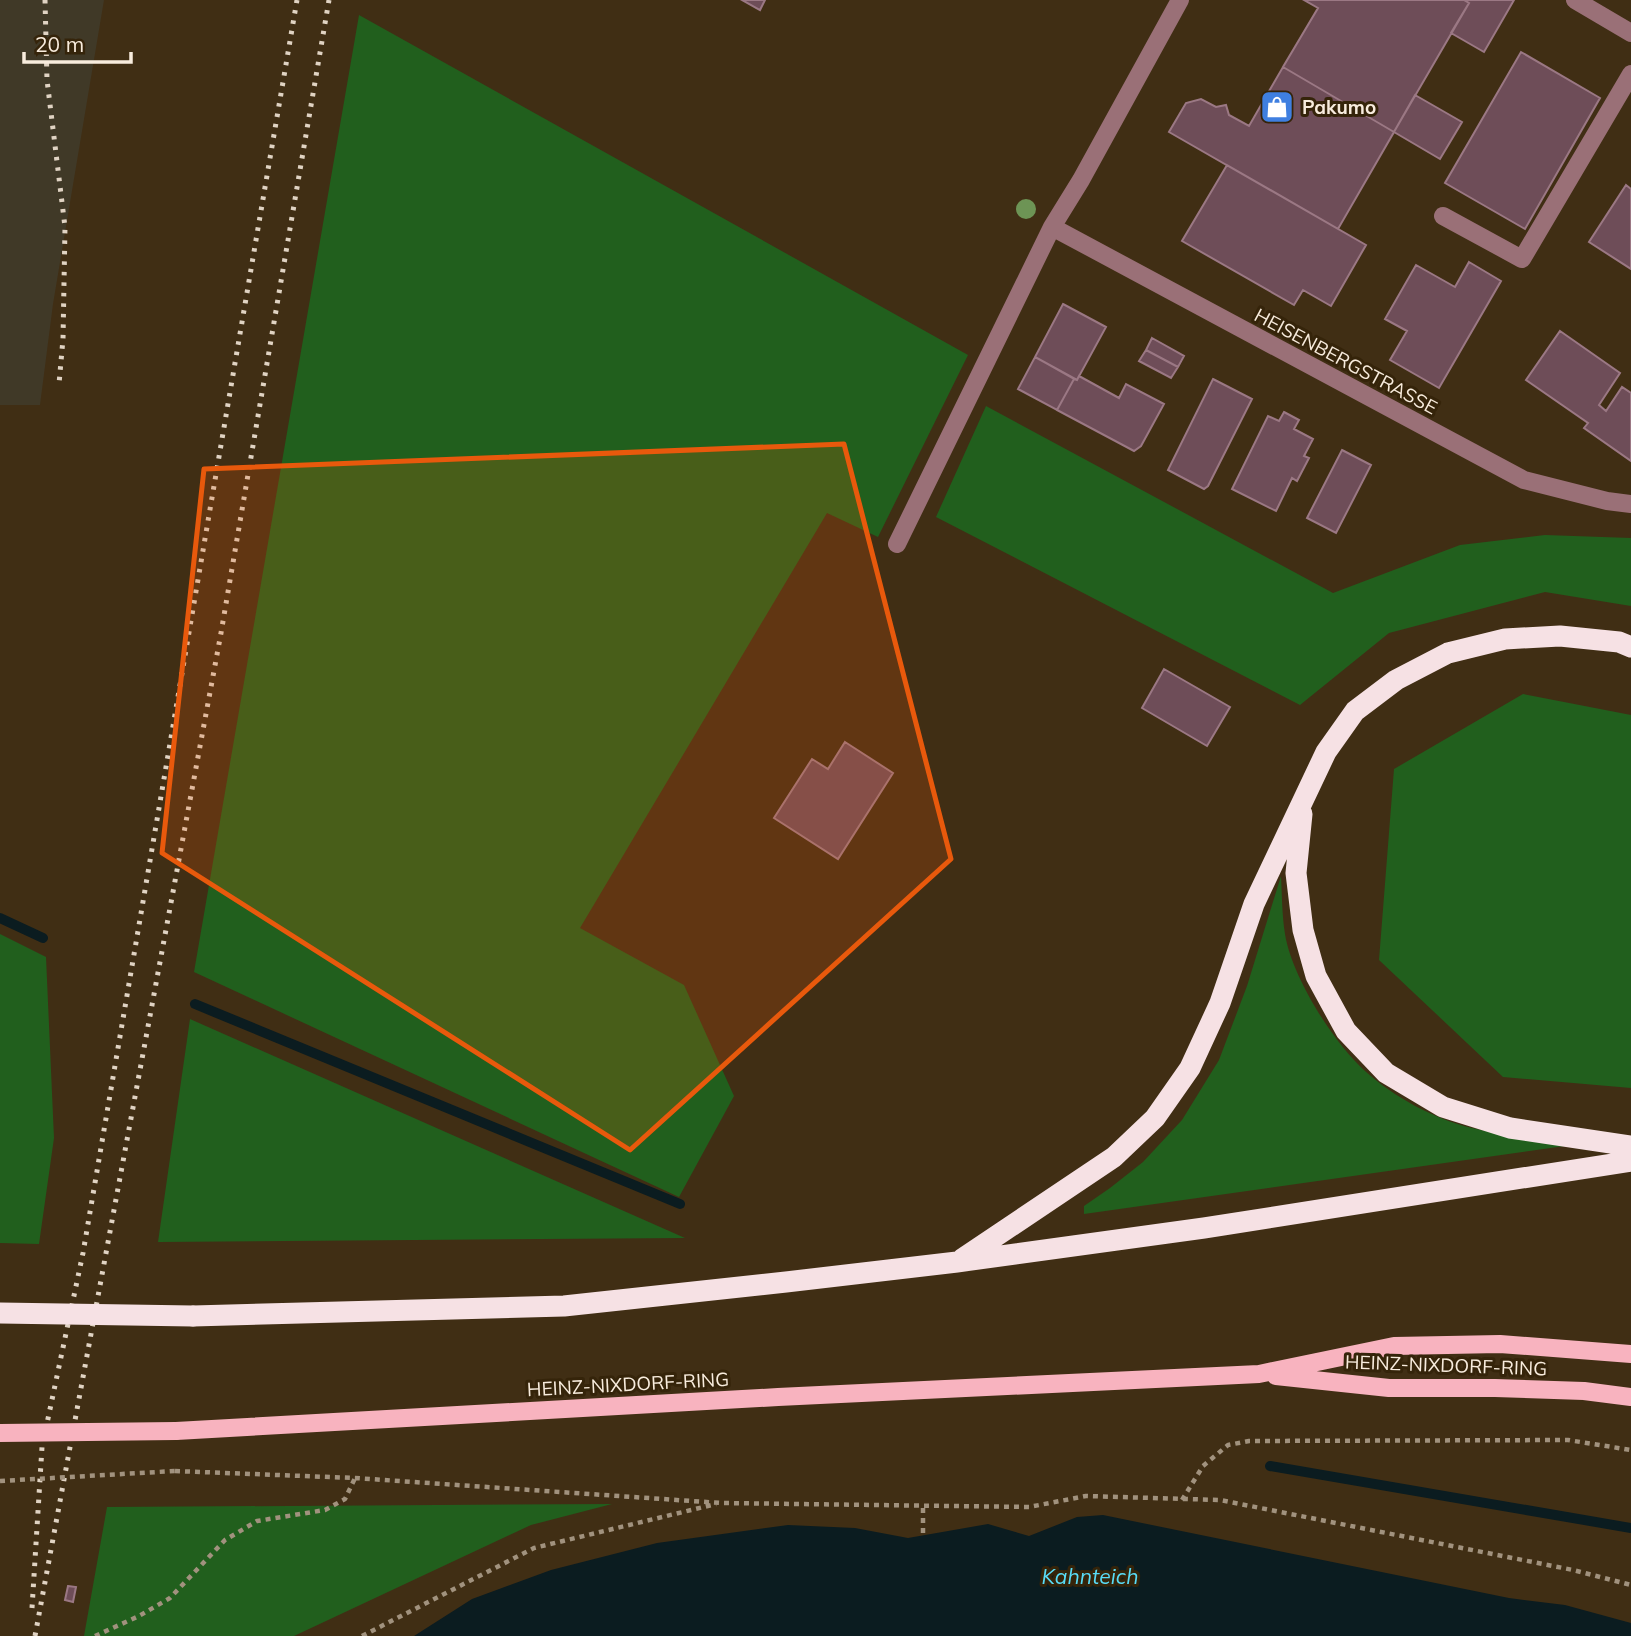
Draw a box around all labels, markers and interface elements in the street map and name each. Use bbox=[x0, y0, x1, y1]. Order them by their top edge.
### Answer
scale bar bbox=[24, 21, 131, 65]
text: 20 m bbox=[35, 31, 84, 57]
shop icon: Pakumo bbox=[1258, 88, 1296, 126]
place label: Pakumo bbox=[1302, 95, 1376, 119]
street label: HEISENBERGSTRASSE bbox=[1251, 303, 1441, 419]
street label: HEINZ-NIXDORF-RING bbox=[1345, 1349, 1547, 1381]
street label: HEINZ-NIXDORF-RING bbox=[526, 1367, 730, 1401]
water label: Kahnteich bbox=[1042, 1563, 1138, 1589]

